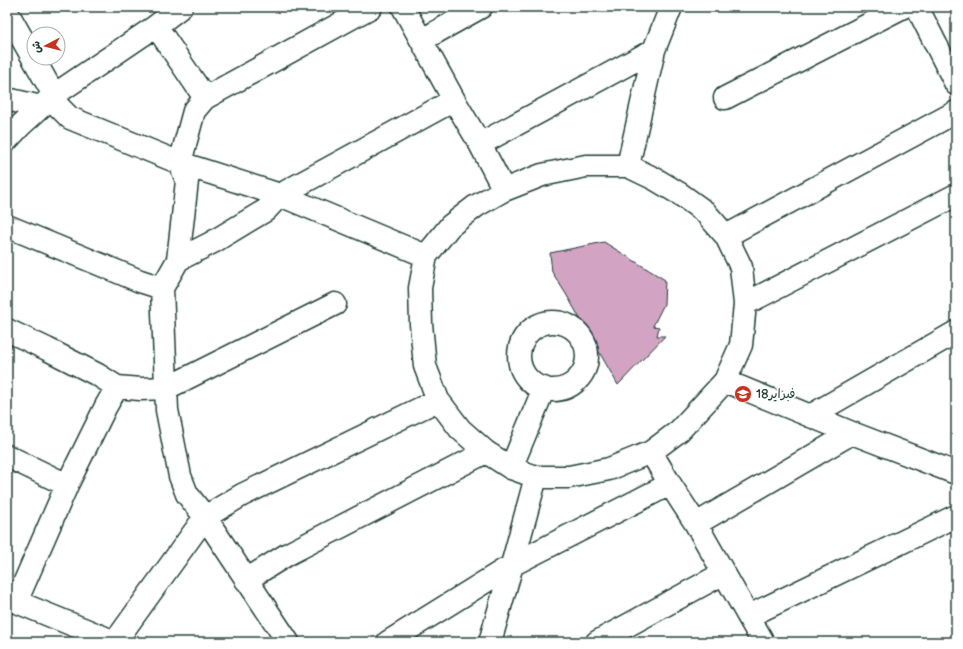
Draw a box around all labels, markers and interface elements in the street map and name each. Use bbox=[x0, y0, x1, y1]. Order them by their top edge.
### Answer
north arrow bbox=[26, 26, 66, 66]
text: ش bbox=[29, 40, 44, 54]
school or university icon: 18فبراير bbox=[733, 384, 753, 404]
place label: 18فبراير bbox=[756, 386, 795, 402]

